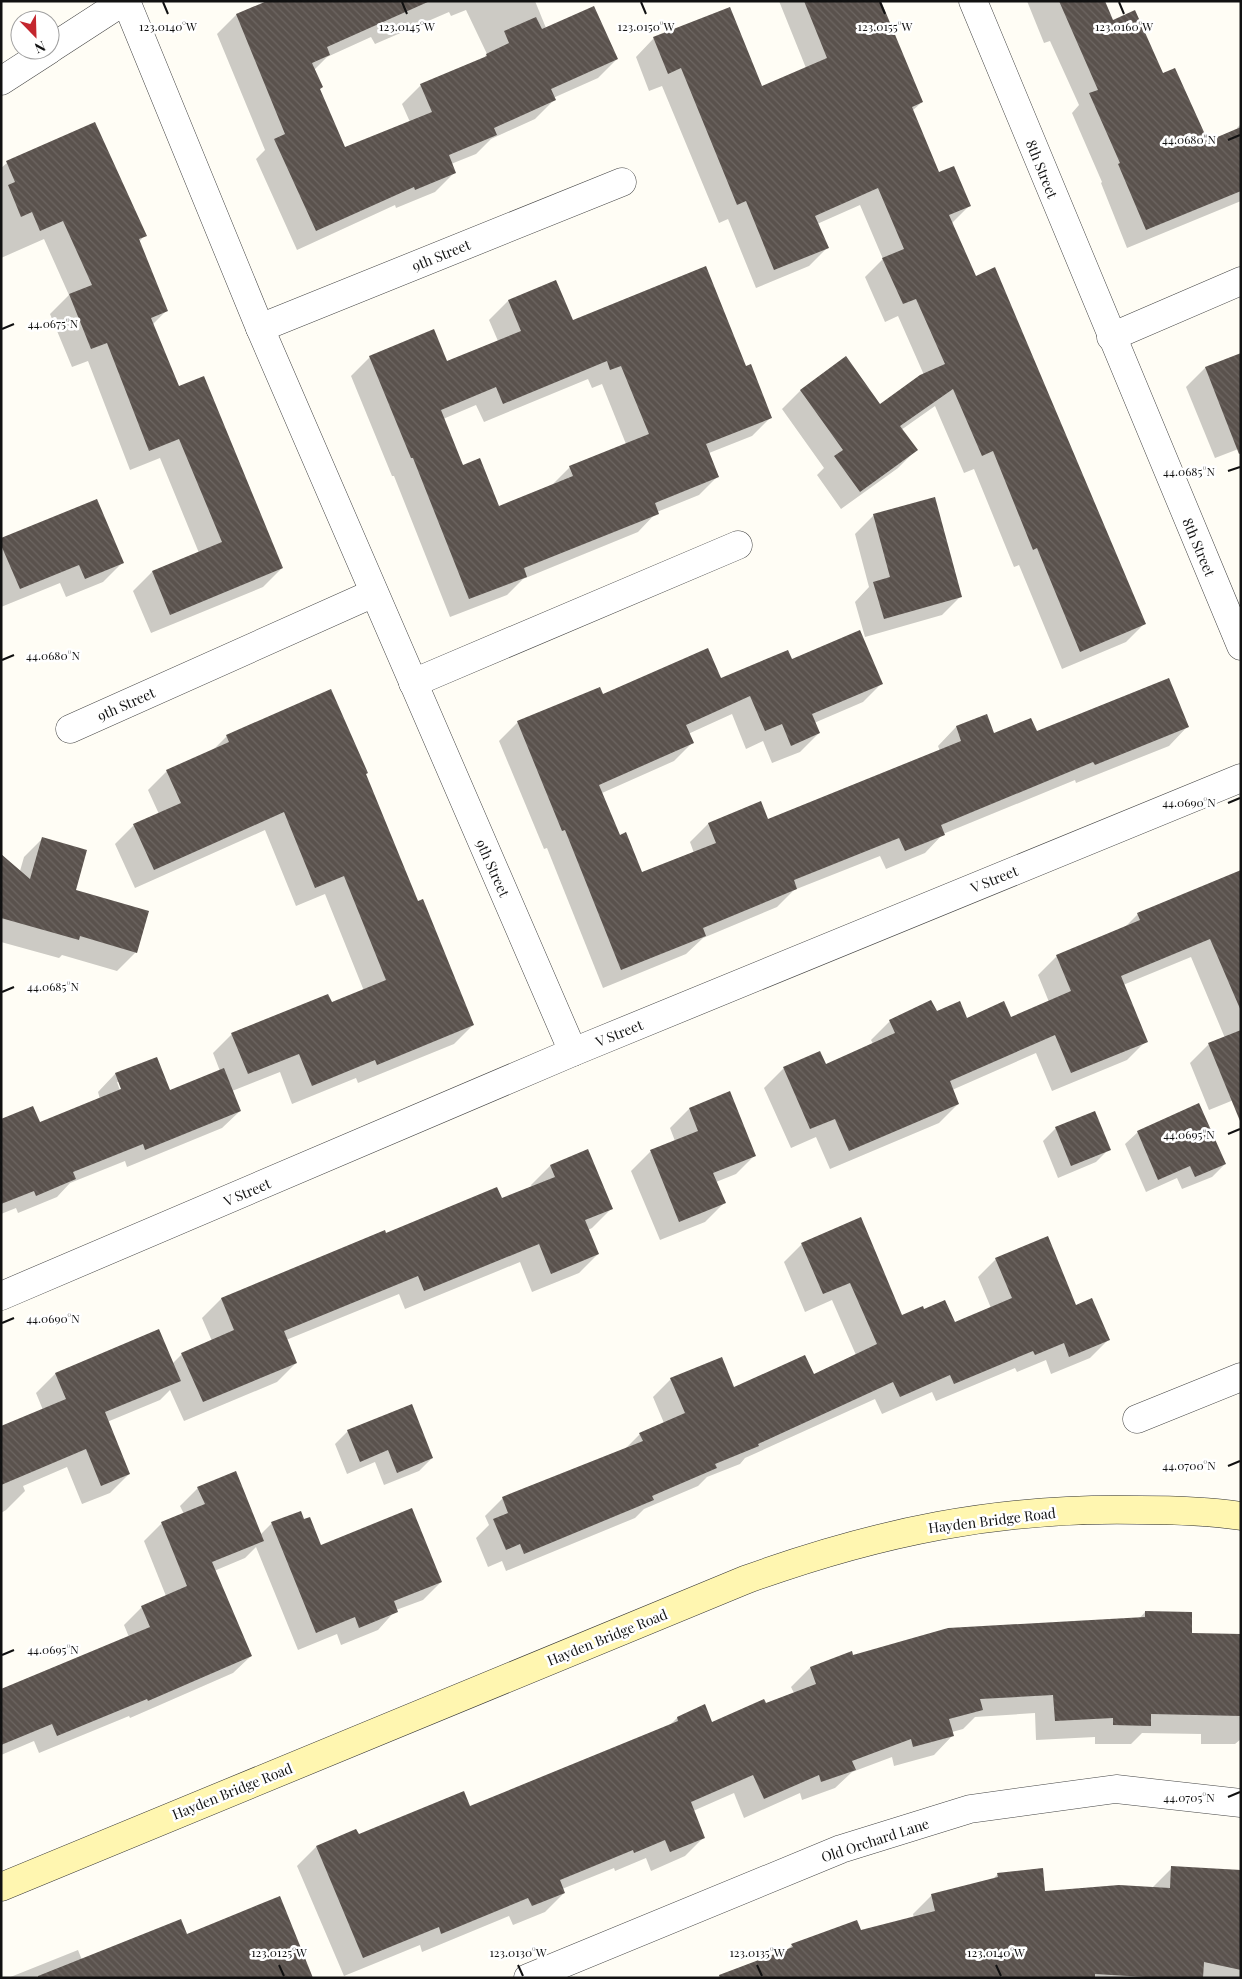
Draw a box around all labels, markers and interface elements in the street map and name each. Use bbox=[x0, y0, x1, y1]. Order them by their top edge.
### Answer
north arrow bbox=[10, 10, 60, 60]
text: 123.0140°W bbox=[139, 18, 197, 34]
text: 123.0145°W bbox=[379, 18, 435, 34]
text: 123.0150°W bbox=[618, 18, 675, 34]
text: 123.0155°W bbox=[858, 18, 913, 34]
text: 123.0160°W bbox=[1095, 18, 1153, 34]
text: N bbox=[32, 37, 49, 58]
text: 44.0680°N bbox=[1162, 131, 1216, 147]
street label: 8th Street bbox=[1022, 137, 1063, 202]
street label: 9th Street bbox=[409, 234, 474, 275]
text: 44.0675°N bbox=[28, 315, 79, 331]
text: 44.0685°N bbox=[1163, 463, 1215, 479]
street label: 8th Street bbox=[1178, 515, 1220, 580]
text: 44.0680°N bbox=[26, 647, 80, 663]
street label: 9th Street bbox=[94, 682, 159, 725]
text: 44.0690°N bbox=[1162, 794, 1216, 810]
street label: 9th Street bbox=[472, 836, 515, 901]
street label: V Street bbox=[967, 861, 1021, 897]
text: 44.0685°N bbox=[27, 978, 79, 994]
street label: V Street bbox=[592, 1015, 646, 1051]
text: 44.0695°N bbox=[1163, 1126, 1215, 1142]
street label: V Street bbox=[220, 1173, 274, 1211]
text: 44.0690°N bbox=[26, 1310, 80, 1326]
text: 44.0700°N bbox=[1162, 1457, 1216, 1473]
street label: Hayden Bridge Road bbox=[927, 1503, 1057, 1537]
street label: Hayden Bridge Road bbox=[544, 1604, 670, 1670]
text: 44.0695°N bbox=[27, 1641, 79, 1657]
street label: Hayden Bridge Road bbox=[169, 1758, 295, 1824]
text: 44.0705°N bbox=[1163, 1789, 1215, 1805]
street label: Old Orchard Lane bbox=[819, 1814, 931, 1866]
text: 123.0125°W bbox=[251, 1944, 307, 1960]
text: 123.0130°W bbox=[489, 1944, 547, 1960]
text: 123.0135°W bbox=[729, 1944, 785, 1960]
text: 123.0140°W bbox=[967, 1944, 1025, 1960]

